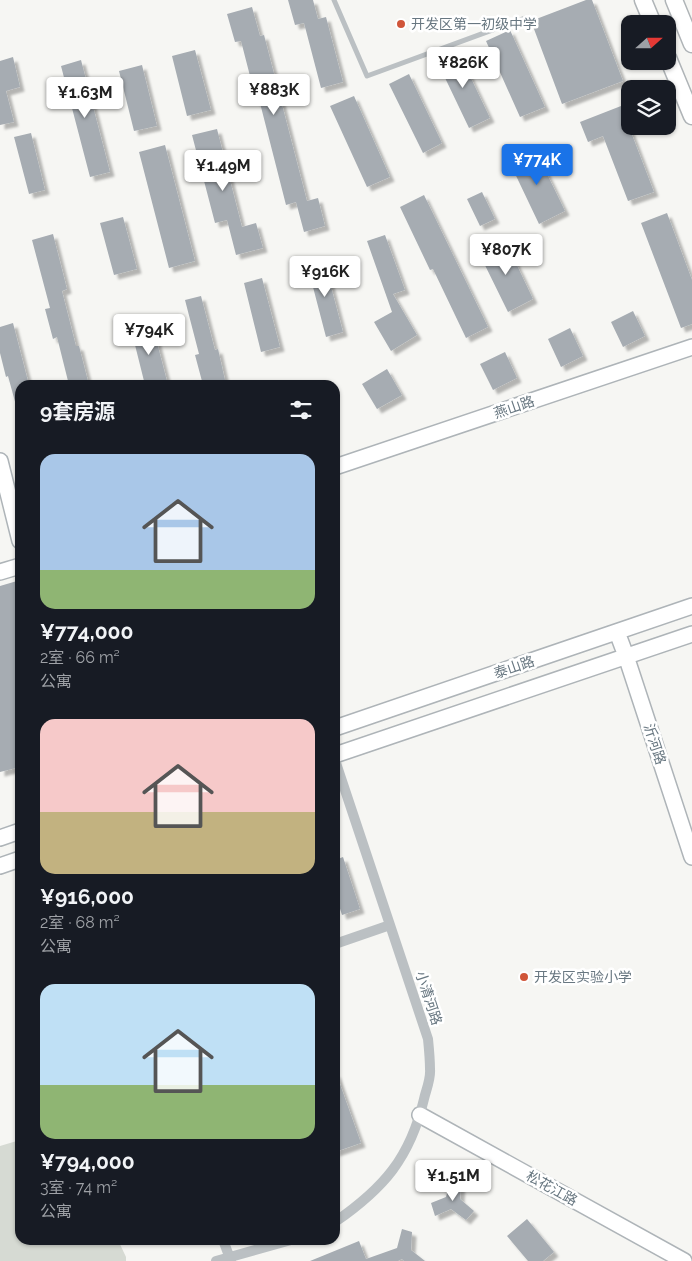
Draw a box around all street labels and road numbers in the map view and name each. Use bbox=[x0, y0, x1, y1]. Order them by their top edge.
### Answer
street label: 燕山路 bbox=[492, 393, 536, 421]
street label: 泰山路 bbox=[492, 653, 536, 681]
street label: 沂河路 bbox=[641, 722, 669, 766]
street label: 小清河路 bbox=[413, 969, 445, 1027]
street label: 松花江路 bbox=[524, 1167, 580, 1209]

